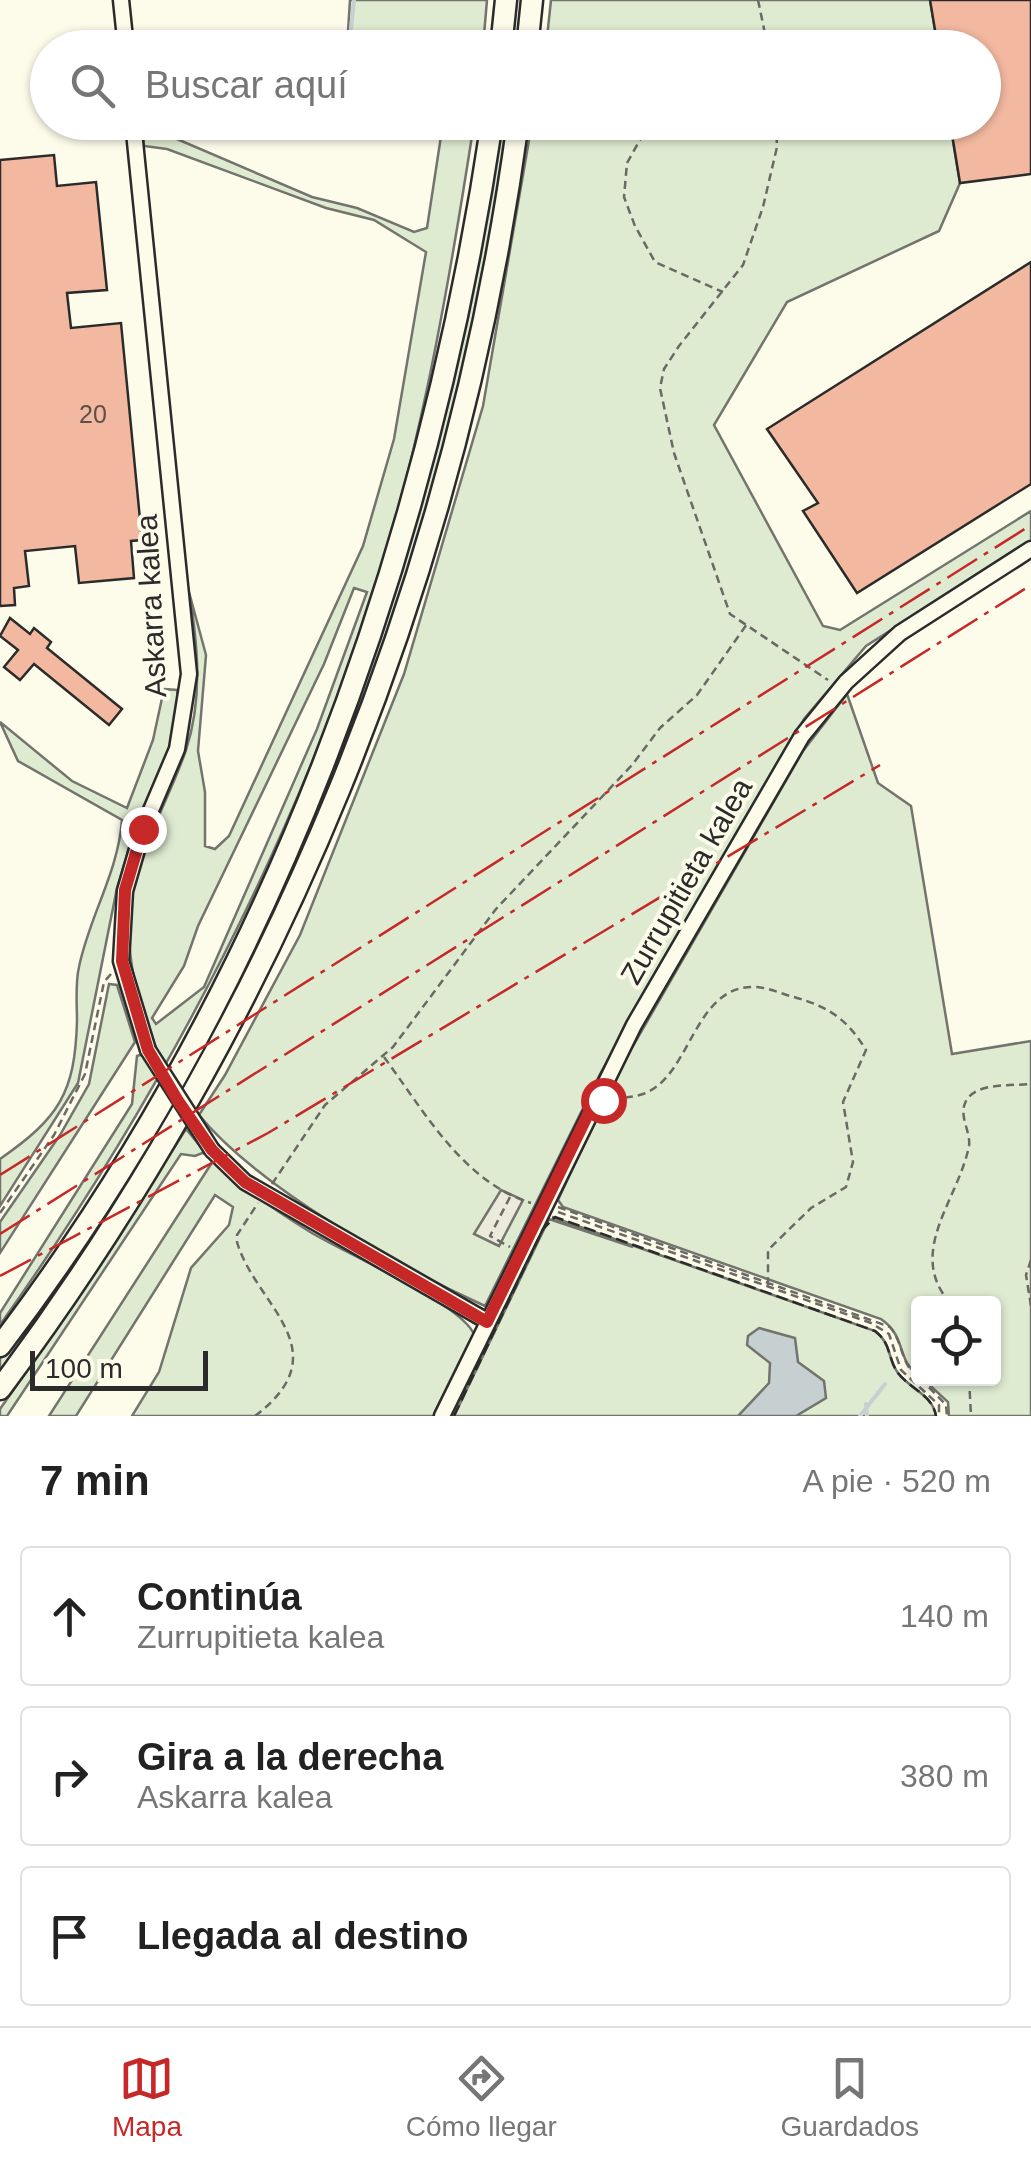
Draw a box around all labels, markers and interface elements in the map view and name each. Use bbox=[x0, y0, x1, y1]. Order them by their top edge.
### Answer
search box bbox=[30, 30, 1001, 140]
icon: search bbox=[65, 58, 120, 113]
text: Buscar aquí bbox=[145, 64, 348, 106]
house number: 20 bbox=[79, 400, 107, 428]
street label: Askarra kalea bbox=[130, 513, 172, 698]
street label: Zurrupitieta kalea bbox=[614, 772, 758, 990]
route end bbox=[121, 807, 167, 853]
route start bbox=[581, 1078, 627, 1124]
map controls bbox=[911, 1296, 1001, 1386]
button: locate bbox=[911, 1296, 1001, 1386]
scale bar bbox=[30, 1346, 208, 1390]
text: 100 m bbox=[45, 1353, 123, 1384]
text: 7 min bbox=[40, 1457, 150, 1504]
text: A pie · 520 m bbox=[802, 1463, 991, 1499]
text: Continúa bbox=[137, 1576, 302, 1618]
icon: ahead bbox=[42, 1589, 97, 1644]
text: 140 m bbox=[900, 1598, 989, 1634]
text: Zurrupitieta kalea bbox=[137, 1619, 384, 1655]
text: Gira a la derecha bbox=[137, 1736, 443, 1778]
icon: right bbox=[42, 1749, 97, 1804]
text: 380 m bbox=[900, 1758, 989, 1794]
text: Askarra kalea bbox=[137, 1779, 333, 1815]
icon: arrive bbox=[42, 1909, 97, 1964]
text: Llegada al destino bbox=[137, 1915, 469, 1957]
tab: Mapa bbox=[112, 2051, 182, 2143]
tab: Cómo llegar bbox=[406, 2051, 557, 2143]
tab: Guardados bbox=[781, 2051, 919, 2143]

